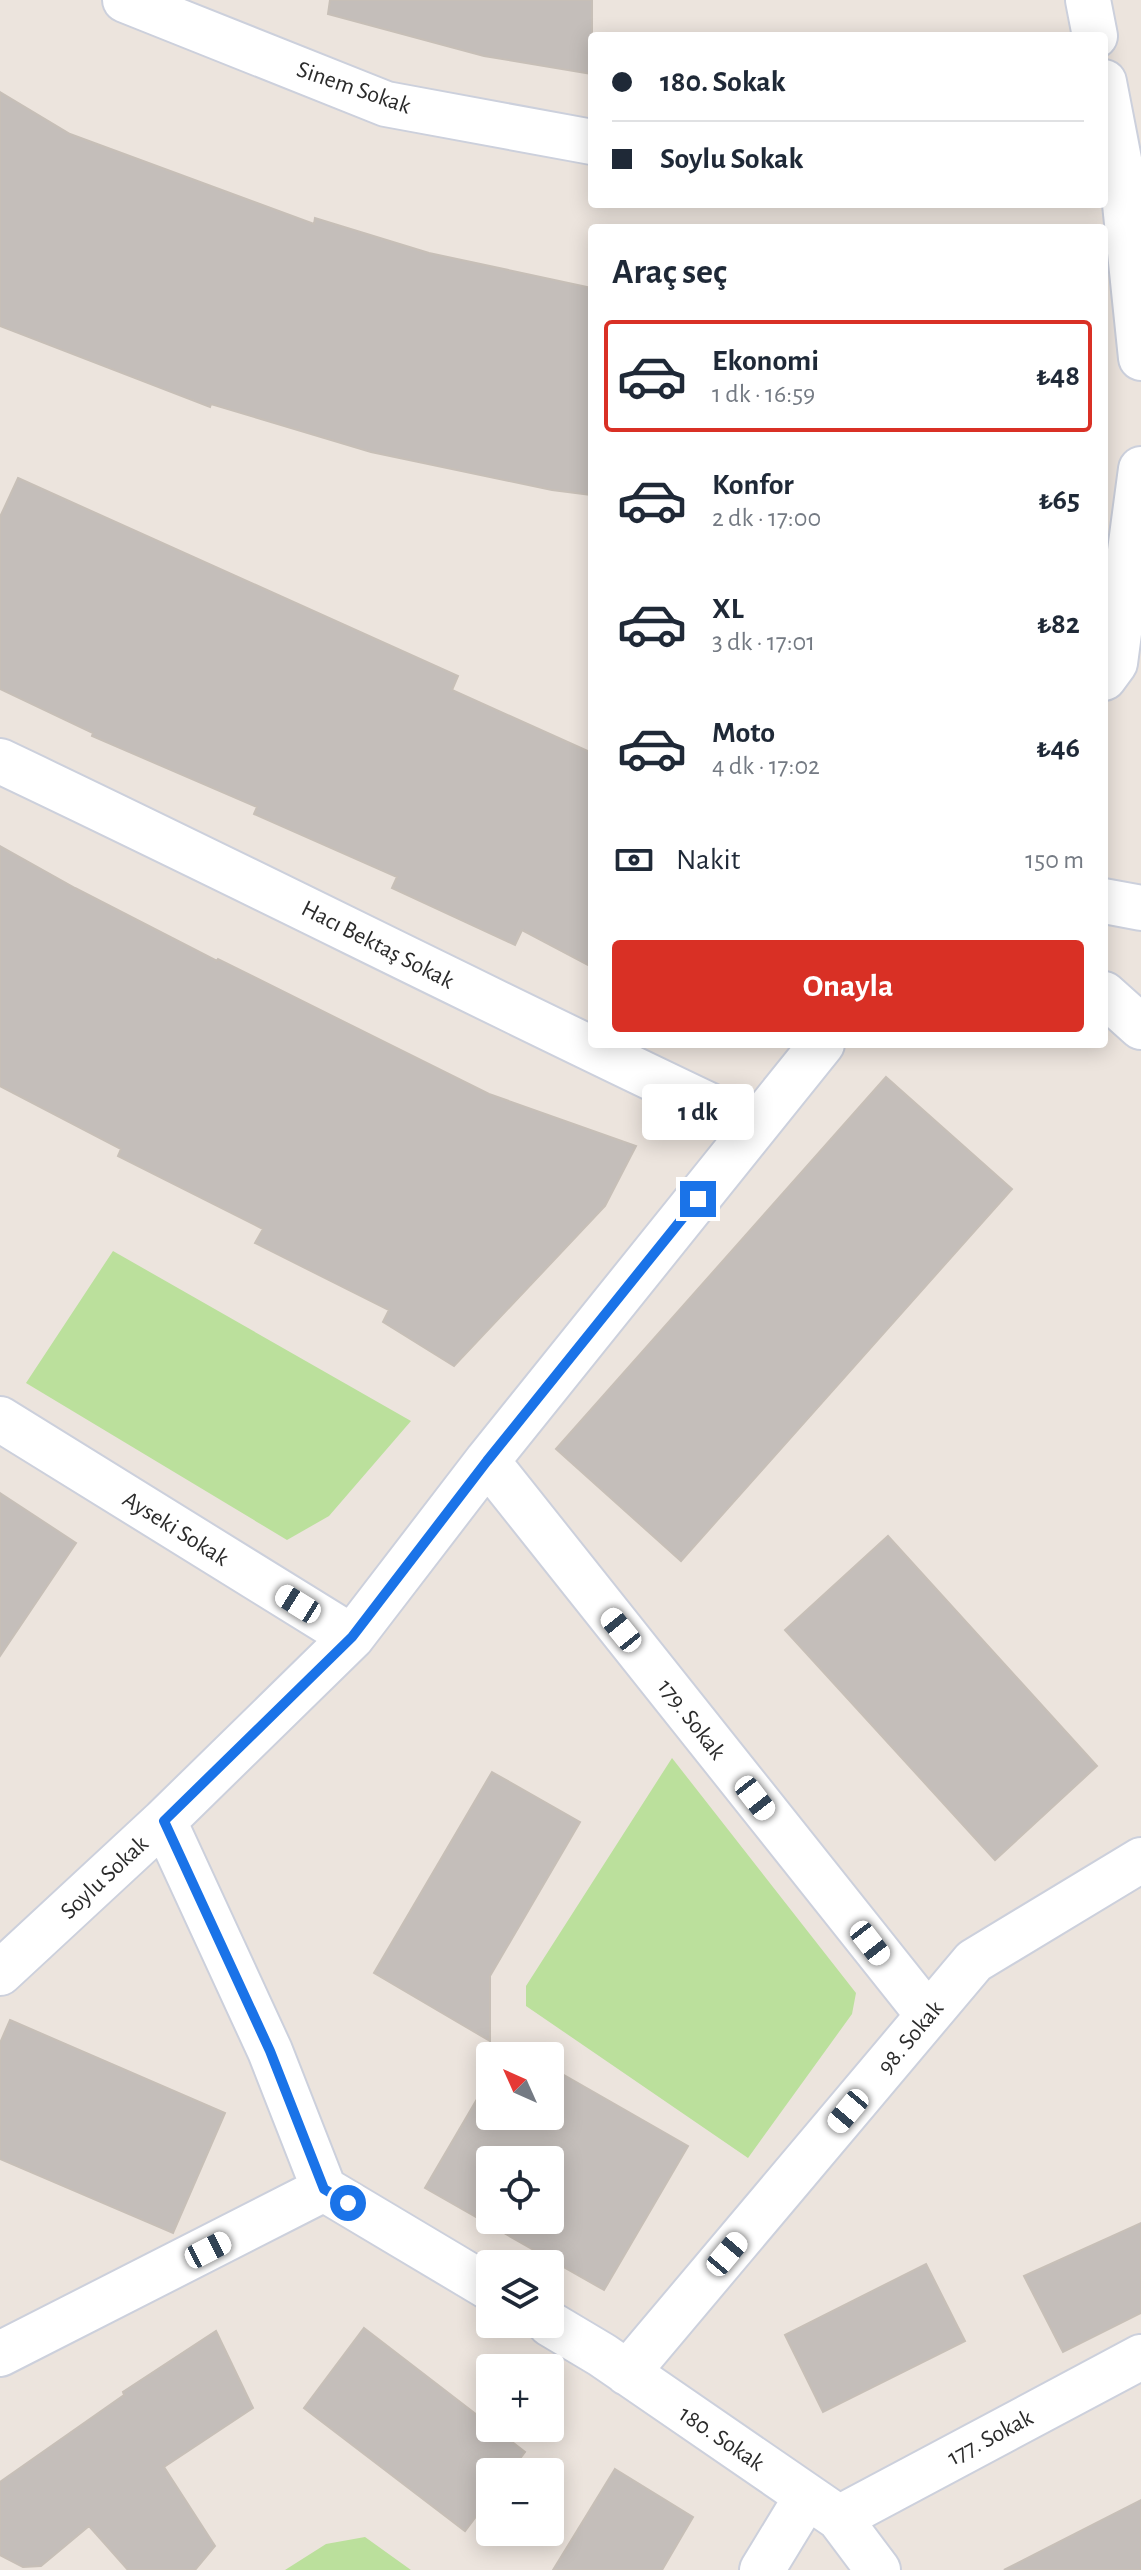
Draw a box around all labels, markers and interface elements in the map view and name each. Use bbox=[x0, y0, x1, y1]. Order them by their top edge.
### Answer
street label: Sinem Sokak bbox=[294, 57, 414, 119]
text: 180. Sokak bbox=[660, 67, 786, 97]
text: Soylu Sokak bbox=[660, 144, 803, 174]
text: Araç seç bbox=[612, 254, 727, 290]
icon: car bbox=[616, 340, 688, 412]
text: Ekonomi bbox=[712, 346, 819, 376]
text: ₺48 bbox=[1036, 361, 1080, 391]
text: 1 dk · 16:59 bbox=[712, 381, 815, 407]
icon: car bbox=[616, 464, 688, 536]
text: Konfor bbox=[712, 470, 794, 500]
text: ₺65 bbox=[1038, 485, 1080, 515]
text: 2 dk · 17:00 bbox=[712, 505, 821, 531]
icon: car bbox=[616, 588, 688, 660]
text: XL bbox=[712, 594, 744, 624]
text: ₺82 bbox=[1037, 609, 1080, 639]
text: 3 dk · 17:01 bbox=[712, 629, 815, 655]
icon: car bbox=[616, 712, 688, 784]
text: Moto bbox=[712, 718, 775, 748]
text: ₺46 bbox=[1036, 733, 1080, 763]
text: 4 dk · 17:02 bbox=[712, 753, 820, 779]
icon: cash bbox=[612, 838, 656, 882]
text: Nakit bbox=[676, 845, 740, 875]
text: 150 m bbox=[1025, 847, 1084, 873]
street label: Hacı Bektaş Sokak bbox=[298, 896, 458, 994]
button: Onayla bbox=[612, 940, 1084, 1032]
callout: 1 dk bbox=[642, 1083, 754, 1139]
text: 1 dk bbox=[678, 1099, 718, 1125]
route end bbox=[680, 1181, 716, 1217]
street label: Ayseki Sokak bbox=[118, 1487, 233, 1571]
car bbox=[271, 1581, 325, 1627]
car bbox=[597, 1604, 645, 1656]
street label: 179. Sokak bbox=[653, 1675, 730, 1764]
car bbox=[731, 1772, 779, 1824]
street label: Soylu Sokak bbox=[56, 1831, 153, 1924]
car bbox=[846, 1917, 894, 1969]
street label: 98. Sokak bbox=[874, 1996, 948, 2079]
north arrow bbox=[476, 2042, 564, 2130]
map controls bbox=[476, 2042, 564, 2546]
car bbox=[823, 2085, 873, 2137]
button: locate bbox=[476, 2146, 564, 2234]
route start bbox=[330, 2185, 366, 2221]
car bbox=[181, 2228, 235, 2272]
car bbox=[702, 2228, 752, 2280]
button: layers bbox=[476, 2250, 564, 2338]
button: + bbox=[476, 2354, 564, 2442]
street label: 180. Sokak bbox=[675, 2402, 768, 2476]
street label: 177. Sokak bbox=[944, 2405, 1037, 2470]
button: − bbox=[476, 2458, 564, 2546]

